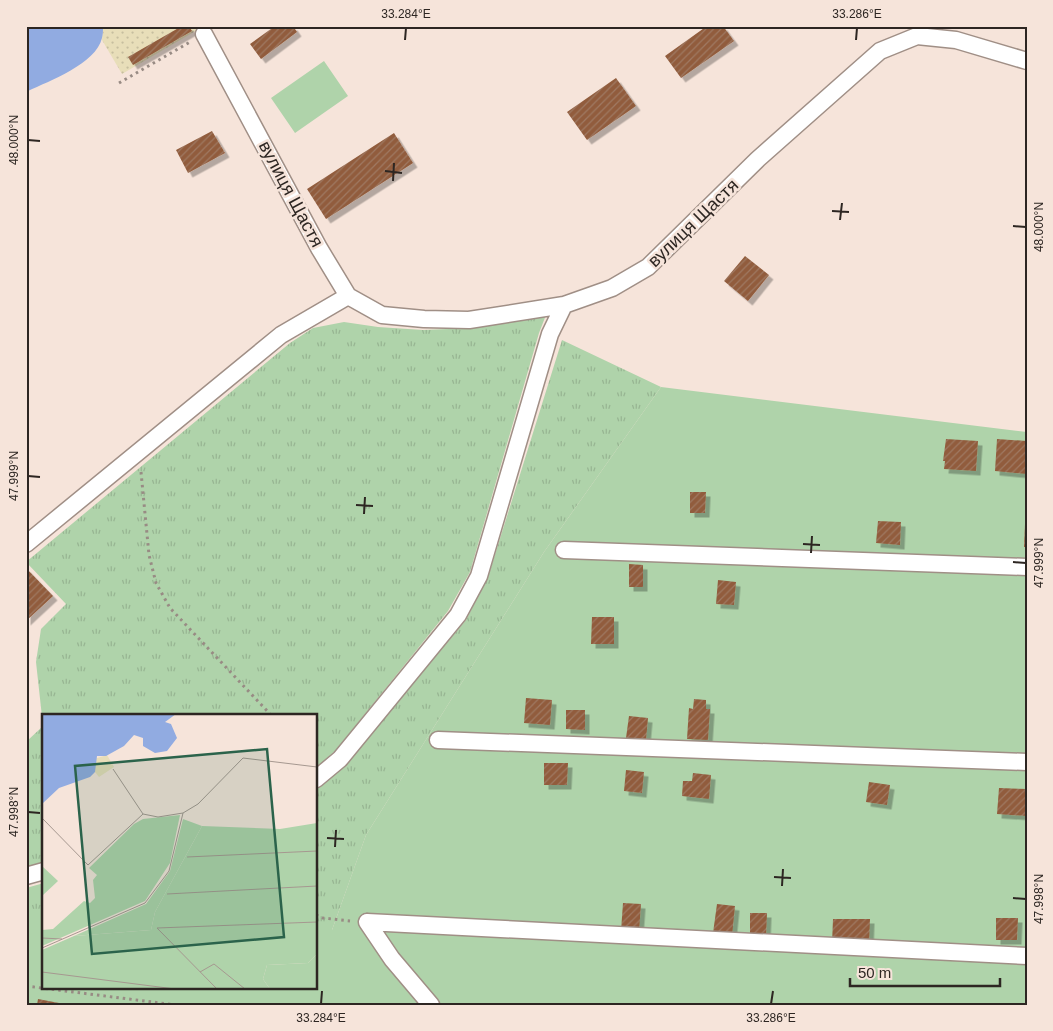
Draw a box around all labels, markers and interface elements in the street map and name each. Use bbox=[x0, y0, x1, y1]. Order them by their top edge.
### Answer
text: 33.284°E bbox=[381, 7, 431, 21]
text: 33.286°E bbox=[832, 7, 882, 21]
text: 48.000°N bbox=[7, 115, 21, 165]
street label: вулиця Щастя bbox=[255, 137, 327, 251]
street label: вулиця Щастя bbox=[644, 175, 742, 271]
text: 48.000°N bbox=[1032, 202, 1046, 252]
text: 47.999°N bbox=[7, 451, 21, 501]
text: 47.999°N bbox=[1032, 538, 1046, 588]
inset map bbox=[42, 714, 318, 988]
text: 47.998°N bbox=[7, 787, 21, 837]
text: 47.998°N bbox=[1032, 874, 1046, 924]
scale bar bbox=[850, 956, 1000, 988]
text: 50 m bbox=[858, 964, 891, 981]
text: 33.284°E bbox=[296, 1011, 346, 1025]
text: 33.286°E bbox=[746, 1011, 796, 1025]

